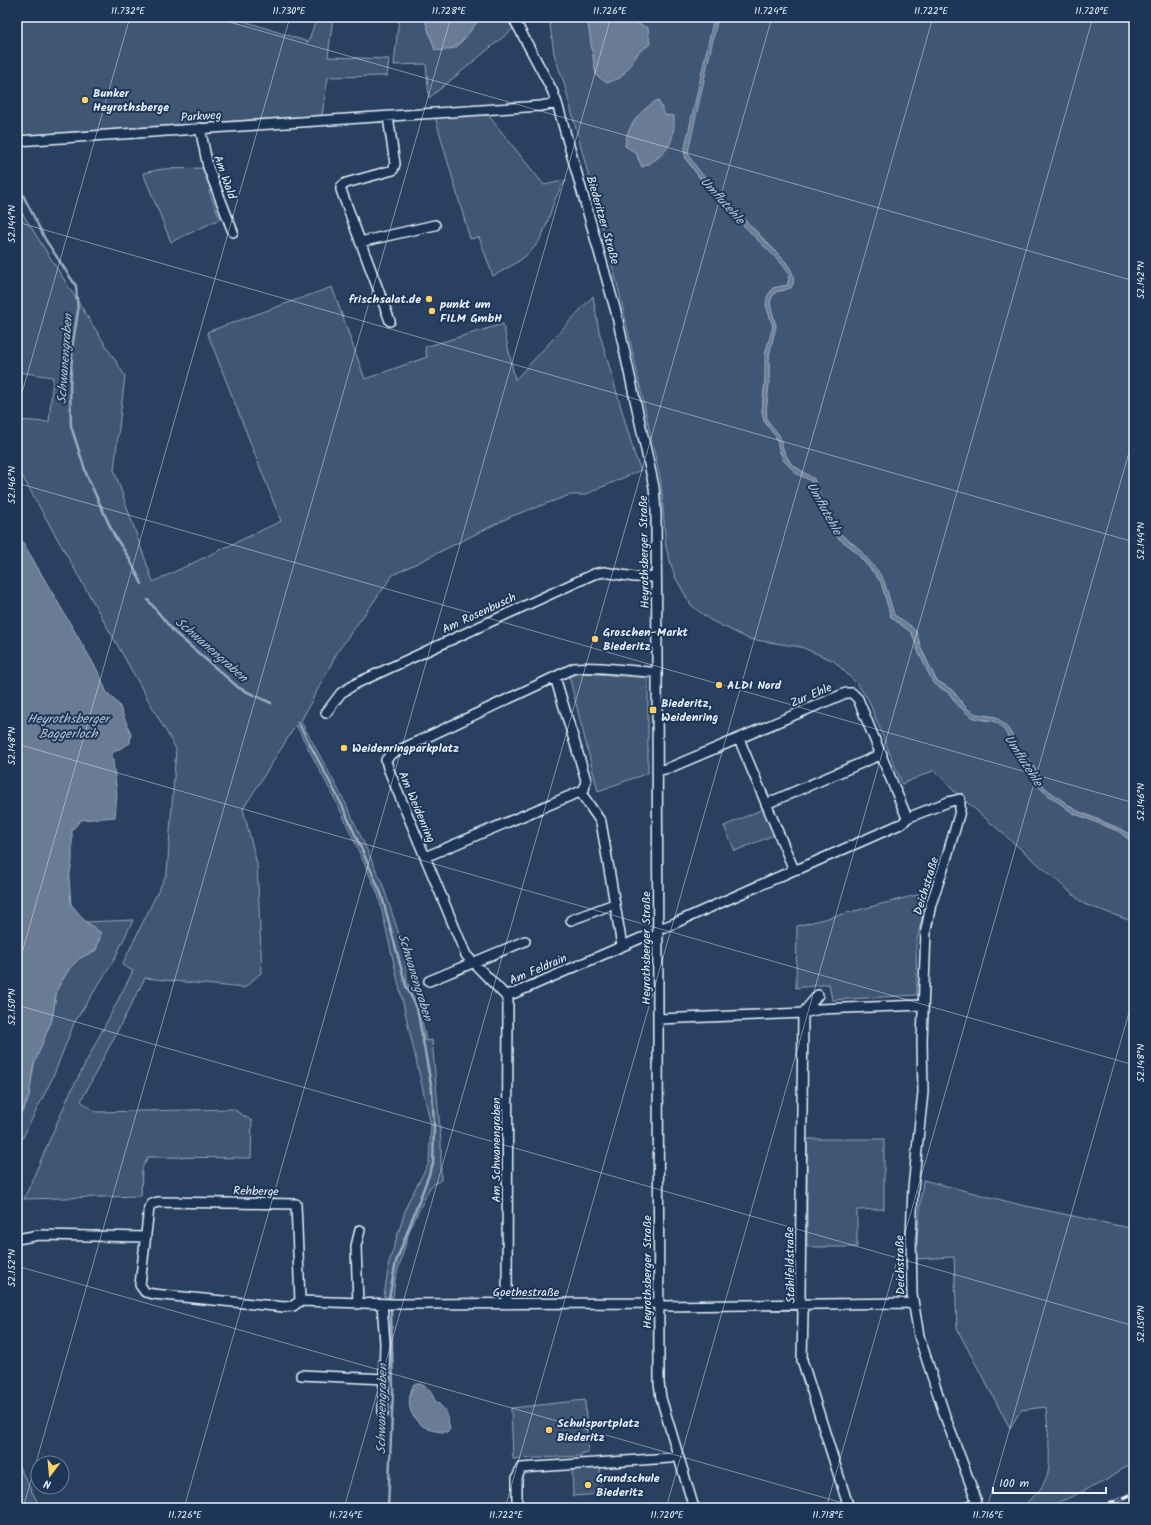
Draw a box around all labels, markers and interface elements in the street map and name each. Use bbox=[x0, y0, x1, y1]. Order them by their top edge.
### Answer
text: 11.732°E bbox=[111, 3, 146, 19]
text: 11.730°E bbox=[272, 3, 307, 19]
text: 11.728°E bbox=[432, 3, 467, 19]
text: 11.726°E bbox=[593, 3, 628, 19]
text: 11.724°E bbox=[754, 3, 789, 19]
text: 11.722°E bbox=[914, 3, 949, 19]
text: 11.720°E bbox=[1075, 3, 1110, 19]
place label: Bunker Heyrothsberge bbox=[93, 84, 169, 117]
marker: Bunker Heyrothsberge bbox=[80, 95, 90, 105]
street label: Parkweg bbox=[180, 106, 222, 127]
street label: Am Wald bbox=[208, 152, 242, 203]
water label: Umflutehle bbox=[695, 172, 750, 231]
street label: Biederitzer Straße bbox=[581, 174, 624, 267]
text: 52.144°N bbox=[4, 205, 20, 243]
text: 52.142°N bbox=[1133, 261, 1149, 299]
place label: frischsalat.de bbox=[348, 290, 421, 309]
marker: frischsalat.de bbox=[424, 294, 434, 304]
place label: punkt um FILM GmbH bbox=[439, 295, 502, 328]
marker: punkt um FILM GmbH bbox=[427, 306, 437, 316]
water label: Schwanengraben bbox=[52, 312, 79, 405]
text: 52.146°N bbox=[4, 466, 20, 504]
water label: Umflutehle bbox=[800, 478, 848, 540]
street label: Heyrothsberger Straße bbox=[634, 495, 655, 609]
text: 52.144°N bbox=[1133, 522, 1149, 560]
street label: Am Rosenbusch bbox=[439, 588, 519, 639]
water label: Schwanengraben bbox=[170, 613, 253, 688]
place label: Groschen-Markt Biederitz bbox=[603, 623, 689, 656]
marker: Groschen-Markt Biederitz bbox=[590, 634, 600, 644]
place label: ALDI Nord bbox=[727, 676, 782, 695]
street label: Zur Ehle bbox=[787, 678, 836, 713]
marker: ALDI Nord bbox=[714, 680, 724, 690]
place label: Biederitz, Weidenring bbox=[661, 694, 718, 727]
marker: Biederitz, Weidenring bbox=[648, 705, 658, 715]
water label: Heyrothsberger Baggerloch bbox=[27, 709, 112, 745]
text: 52.148°N bbox=[4, 727, 20, 765]
water label: Umflutehle bbox=[998, 731, 1048, 792]
place label: Weidenringparkplatz bbox=[352, 739, 459, 758]
marker: Weidenringparkplatz bbox=[339, 743, 349, 753]
street label: Am Weidenring bbox=[393, 768, 440, 846]
text: 52.146°N bbox=[1133, 783, 1149, 821]
street label: Deichstraße bbox=[909, 854, 944, 917]
street label: Heyrothsberger Straße bbox=[637, 891, 656, 1005]
water label: Schwanengraben bbox=[391, 931, 438, 1025]
street label: Am Feldrain bbox=[506, 949, 570, 990]
text: 52.150°N bbox=[4, 988, 20, 1026]
text: 52.148°N bbox=[1133, 1044, 1149, 1082]
street label: Am Schwanengraben bbox=[487, 1097, 506, 1203]
street label: Rehberge bbox=[233, 1182, 280, 1201]
street label: Heyrothsberger Straße bbox=[638, 1215, 657, 1329]
street label: Stählfeldstraße bbox=[780, 1226, 801, 1303]
street label: Deichstraße bbox=[890, 1234, 911, 1295]
text: 52.152°N bbox=[4, 1249, 20, 1287]
street label: Goethestraße bbox=[493, 1283, 560, 1302]
text: 52.150°N bbox=[1133, 1305, 1149, 1343]
water label: Schwanengraben bbox=[371, 1363, 394, 1454]
place label: Schulsportplatz Biederitz bbox=[557, 1414, 640, 1447]
marker: Schulsportplatz Biederitz bbox=[544, 1425, 554, 1435]
north arrow bbox=[30, 1455, 70, 1495]
place label: Grundschule Biederitz bbox=[596, 1469, 660, 1502]
scale bar bbox=[993, 1469, 1106, 1495]
text: N bbox=[42, 1474, 53, 1493]
text: 100 m bbox=[999, 1474, 1030, 1493]
marker: Grundschule Biederitz bbox=[583, 1480, 593, 1490]
text: 11.726°E bbox=[168, 1507, 203, 1523]
text: 11.724°E bbox=[329, 1507, 364, 1523]
text: 11.722°E bbox=[489, 1507, 524, 1523]
text: 11.720°E bbox=[650, 1507, 685, 1523]
text: 11.718°E bbox=[812, 1507, 845, 1523]
text: 11.716°E bbox=[972, 1507, 1005, 1523]

